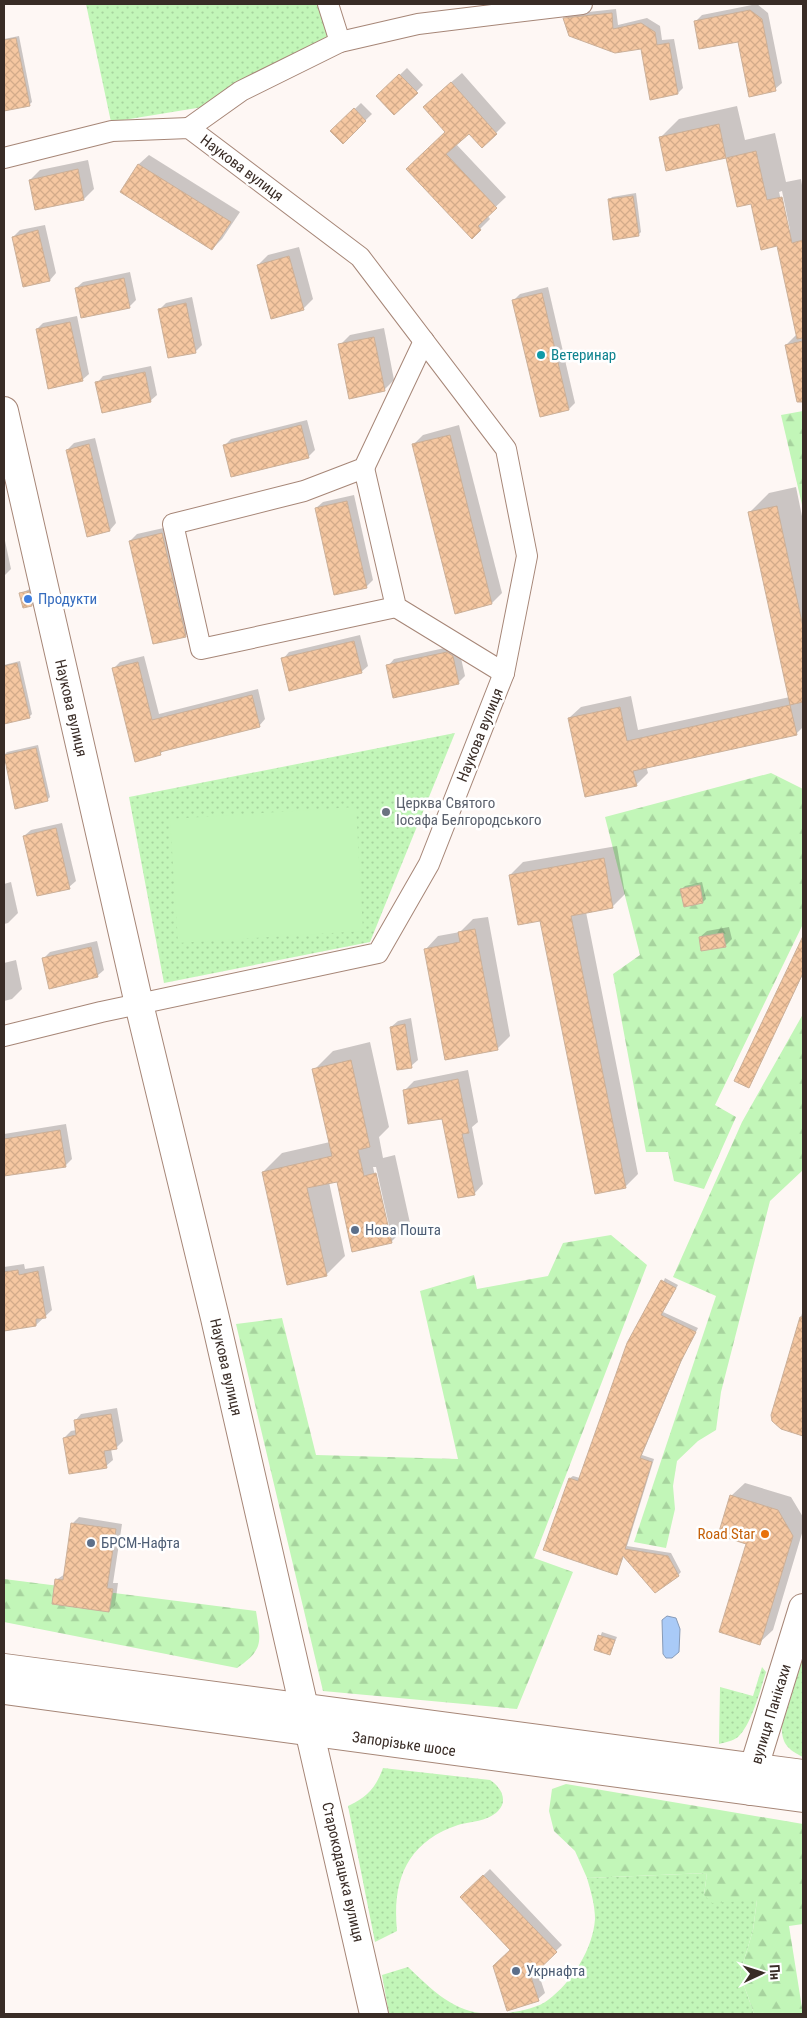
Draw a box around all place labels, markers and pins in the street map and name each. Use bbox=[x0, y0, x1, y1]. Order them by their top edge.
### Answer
place label: Ветеринар bbox=[551, 346, 616, 364]
marker: Ветеринар bbox=[535, 349, 547, 361]
place label: Продукти bbox=[38, 590, 97, 608]
marker: Продукти bbox=[22, 593, 34, 605]
place label: Церква Святого Іосафа Белгородського bbox=[396, 794, 541, 829]
marker: Церква Святого Іосафа Белгородського bbox=[380, 806, 392, 818]
place label: Нова Пошта bbox=[365, 1221, 441, 1239]
marker: Нова Пошта bbox=[349, 1224, 361, 1236]
place label: Road Star bbox=[697, 1525, 755, 1543]
marker: Road Star bbox=[759, 1528, 771, 1540]
place label: БРСМ-Нафта bbox=[101, 1534, 180, 1552]
marker: БРСМ-Нафта bbox=[85, 1537, 97, 1549]
place label: Укрнафта bbox=[526, 1962, 585, 1980]
marker: Укрнафта bbox=[510, 1965, 522, 1977]

